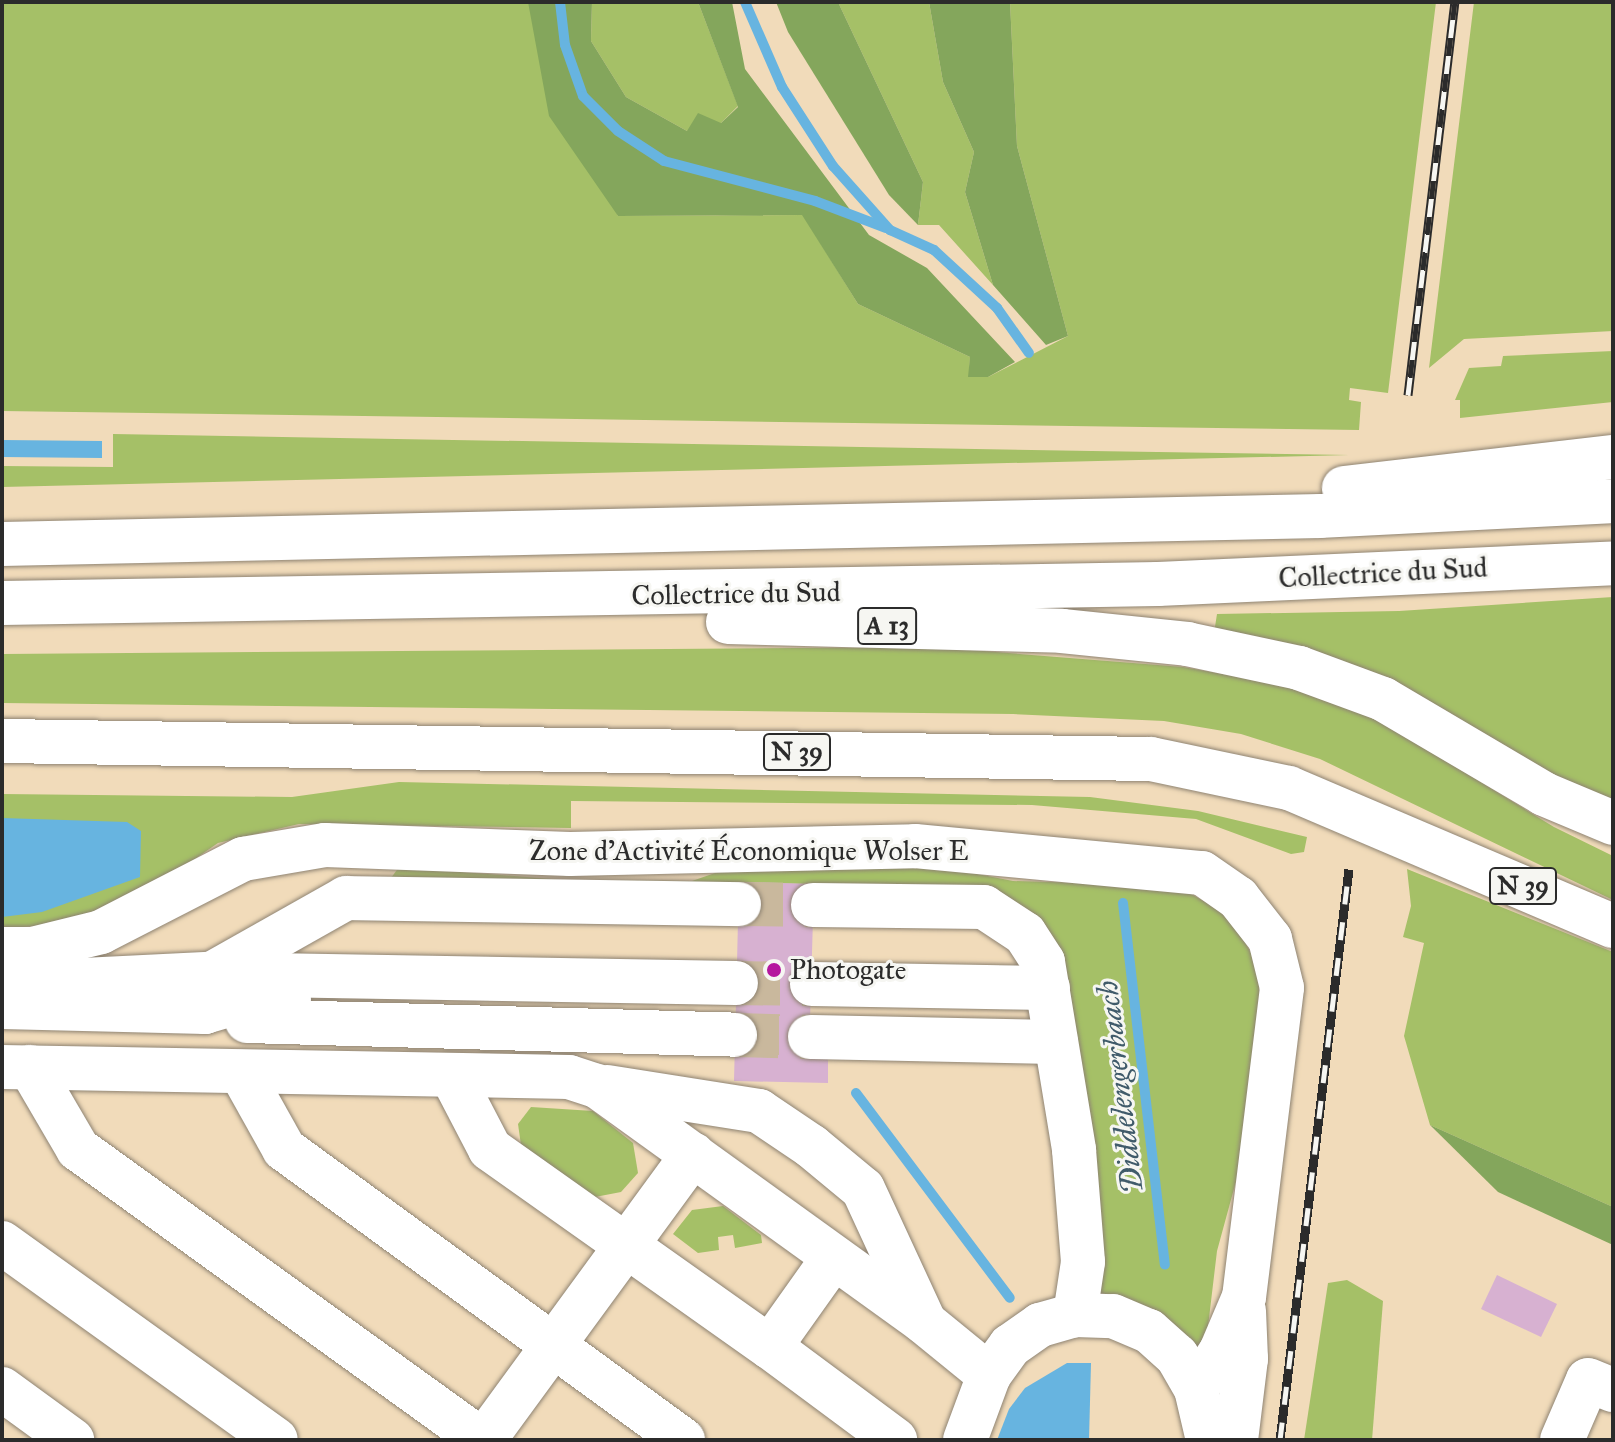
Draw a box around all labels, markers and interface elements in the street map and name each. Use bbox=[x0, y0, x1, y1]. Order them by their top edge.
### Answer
street label: Collectrice du Sud bbox=[1278, 551, 1488, 595]
street label: Collectrice du Sud bbox=[631, 575, 841, 613]
road number: A 13 bbox=[857, 604, 917, 648]
road number: N 39 bbox=[761, 730, 833, 774]
street label: Zone d'Activité Économique Wolser E bbox=[529, 834, 969, 868]
road number: N 39 bbox=[1487, 864, 1559, 908]
place label: Photogate bbox=[790, 953, 906, 987]
marker: Photogate bbox=[765, 961, 783, 979]
water label: Diddelengerbaach bbox=[1089, 979, 1151, 1195]

